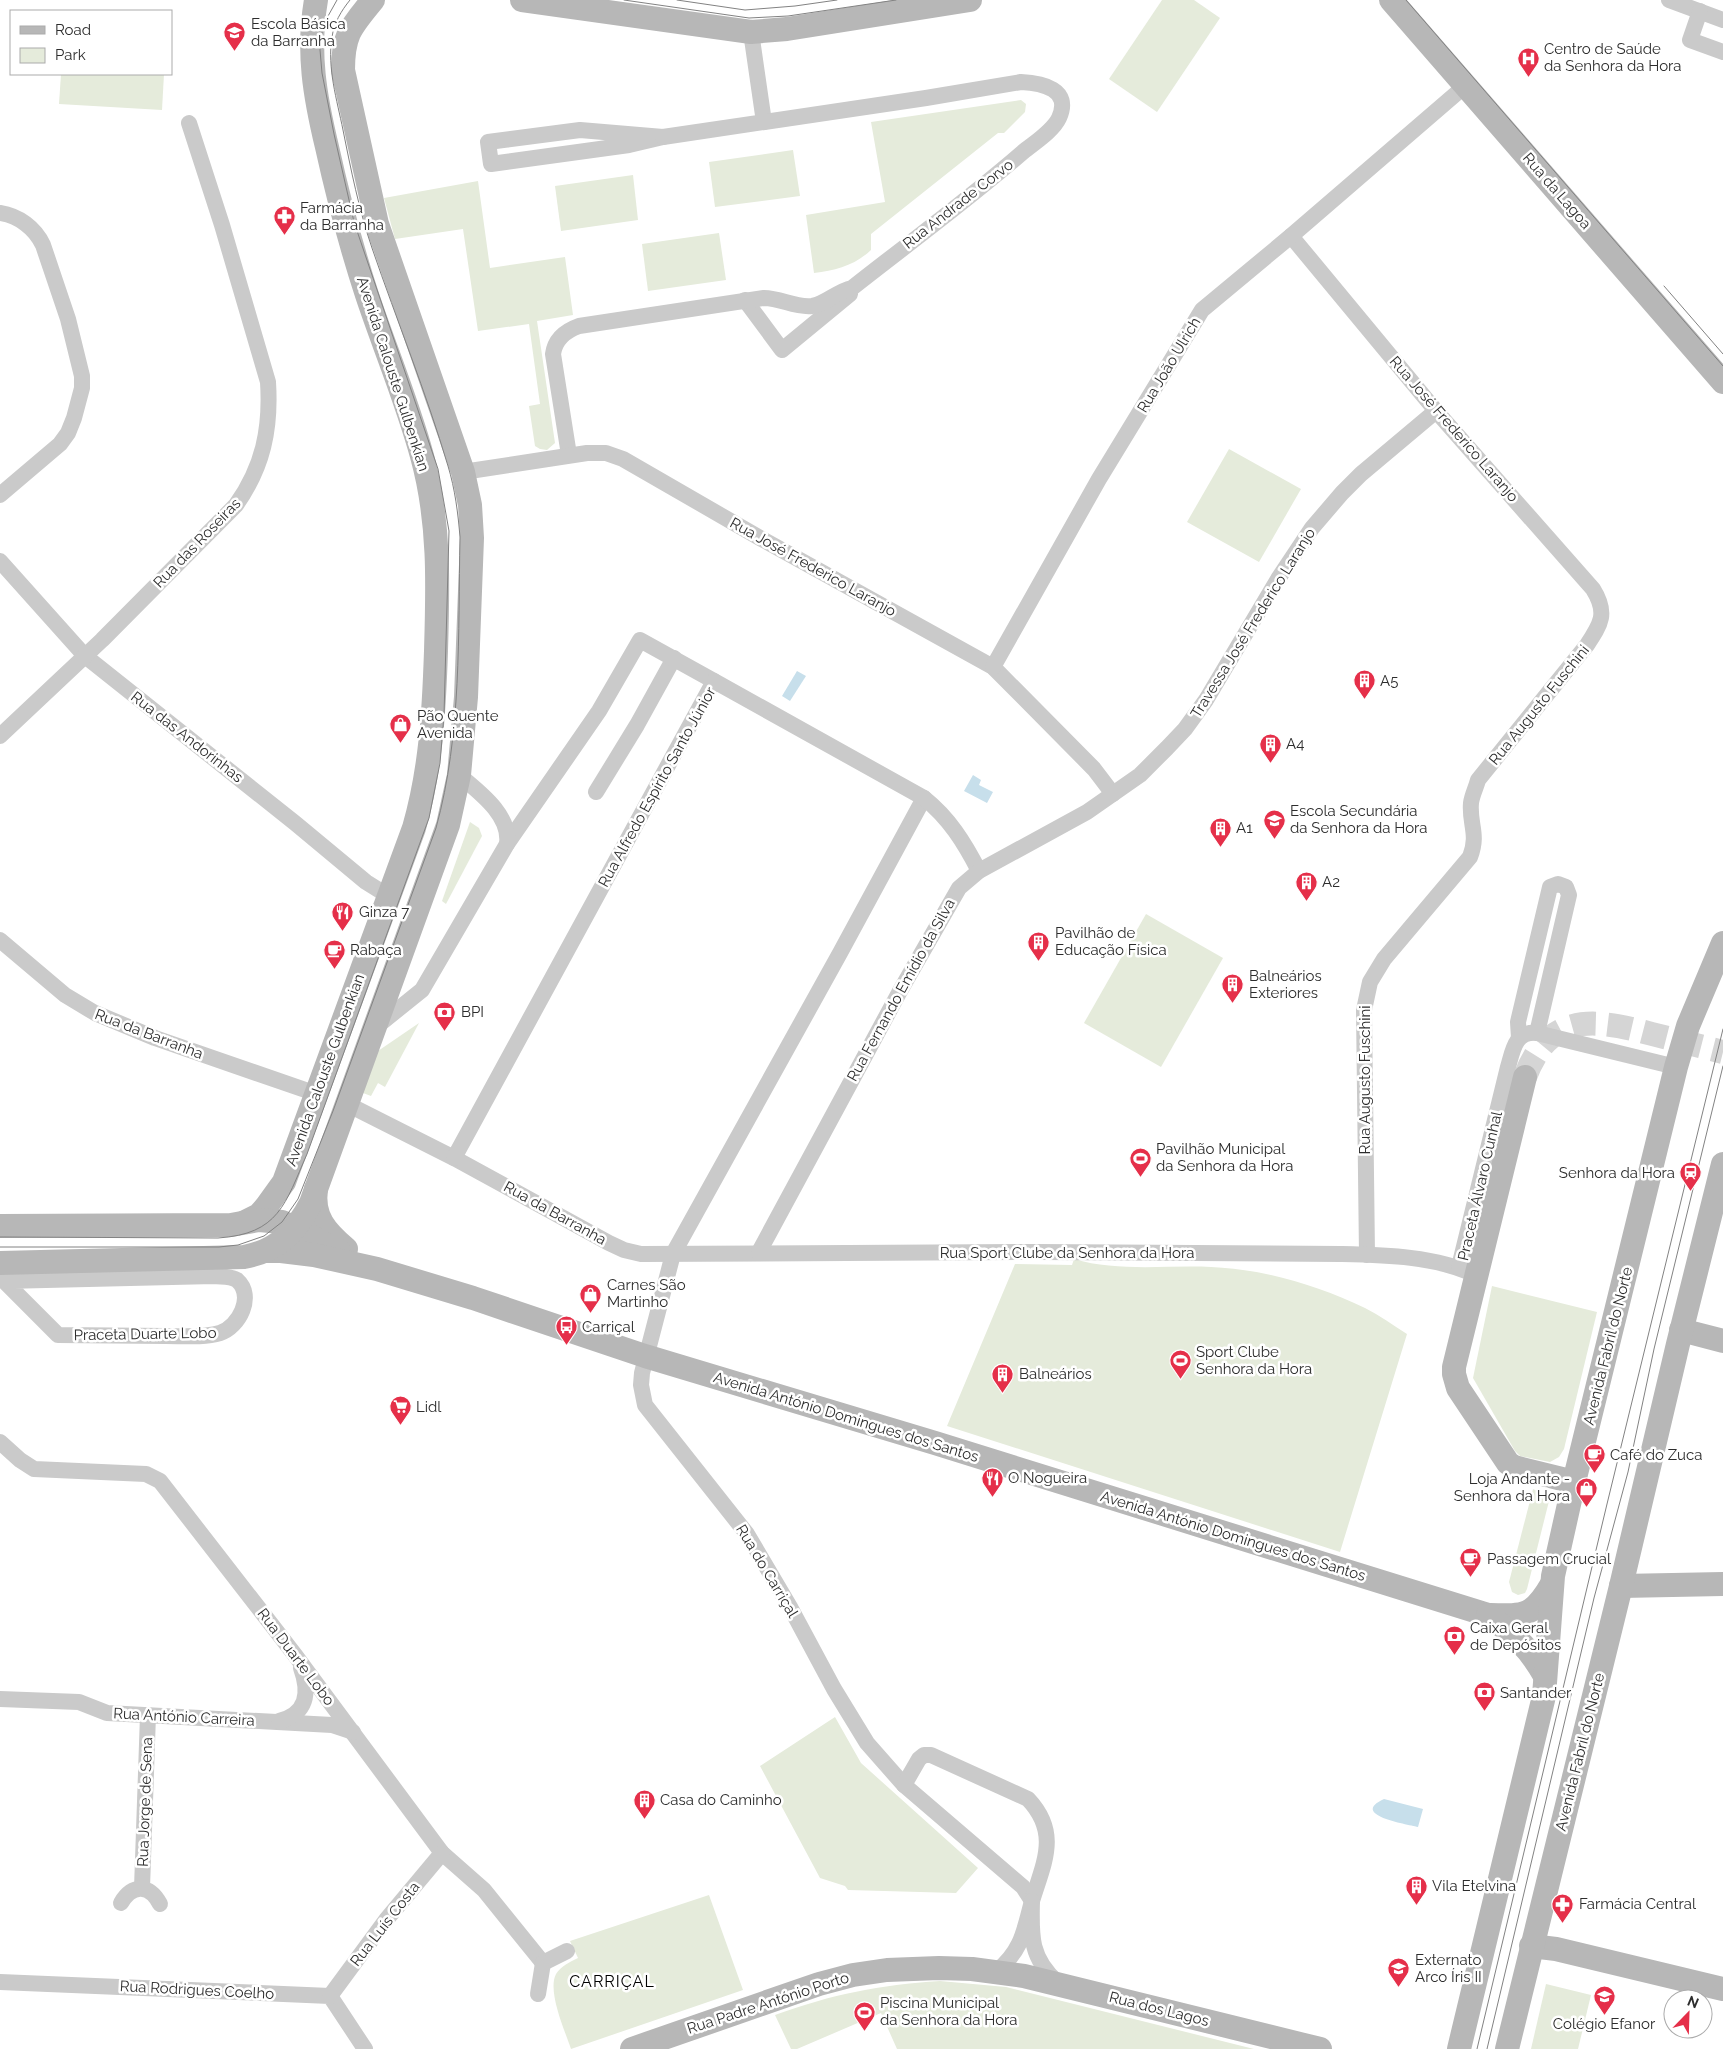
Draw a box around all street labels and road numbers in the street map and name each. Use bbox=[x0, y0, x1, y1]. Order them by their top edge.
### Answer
street label: Rua da Lagoa bbox=[1519, 149, 1595, 233]
street label: Rua Andrade Corvo bbox=[899, 155, 1017, 253]
street label: Avenida Calouste Gulbenkian bbox=[353, 275, 433, 473]
street label: Rua João Ulrich bbox=[1133, 314, 1205, 416]
street label: Rua José Frederico Laranjo bbox=[1386, 352, 1522, 506]
street label: Rua das Roseiras bbox=[150, 494, 244, 592]
street label: Rua José Frederico Laranjo bbox=[727, 514, 899, 620]
street label: Travessa José Frederico Laranjo bbox=[1187, 525, 1319, 721]
street label: Rua Augusto Fuschini bbox=[1485, 641, 1593, 769]
street label: Rua Alfredo Espírito Santo Júnior bbox=[594, 683, 720, 890]
street label: Rua das Andorinhas bbox=[127, 688, 247, 786]
street label: Rua Fernando Emídio da Silva bbox=[843, 896, 959, 1084]
street label: Avenida Calouste Gulbenkian bbox=[282, 971, 368, 1169]
street label: Rua da Barranha bbox=[92, 1005, 206, 1063]
street label: Rua Augusto Fuschini bbox=[1356, 1006, 1374, 1154]
street label: Praceta Álvaro Cunhal bbox=[1454, 1109, 1506, 1262]
street label: Rua da Barranha bbox=[501, 1177, 609, 1249]
street label: Rua Sport Clube da Senhora da Hora bbox=[940, 1244, 1194, 1262]
street label: Avenida Fabril do Norte bbox=[1580, 1265, 1636, 1427]
street label: Praceta Duarte Lobo bbox=[73, 1324, 217, 1344]
street label: Avenida António Domingues dos Santos bbox=[711, 1368, 981, 1466]
street label: Avenida António Domingues dos Santos bbox=[1098, 1487, 1368, 1585]
street label: Rua do Carriçal bbox=[732, 1521, 802, 1622]
street label: Rua Duarte Lobo bbox=[254, 1605, 338, 1709]
street label: Avenida Fabril do Norte bbox=[1552, 1671, 1608, 1833]
street label: Rua António Carreira bbox=[113, 1704, 255, 1730]
street label: Rua Jorge de Sena bbox=[134, 1737, 156, 1867]
street label: Rua Luís Costa bbox=[346, 1878, 424, 1970]
street label: Rua Padre António Porto bbox=[685, 1968, 851, 2038]
street label: Rua Rodrigues Coelho bbox=[119, 1977, 275, 2003]
street label: Rua dos Lagos bbox=[1107, 1988, 1211, 2030]

